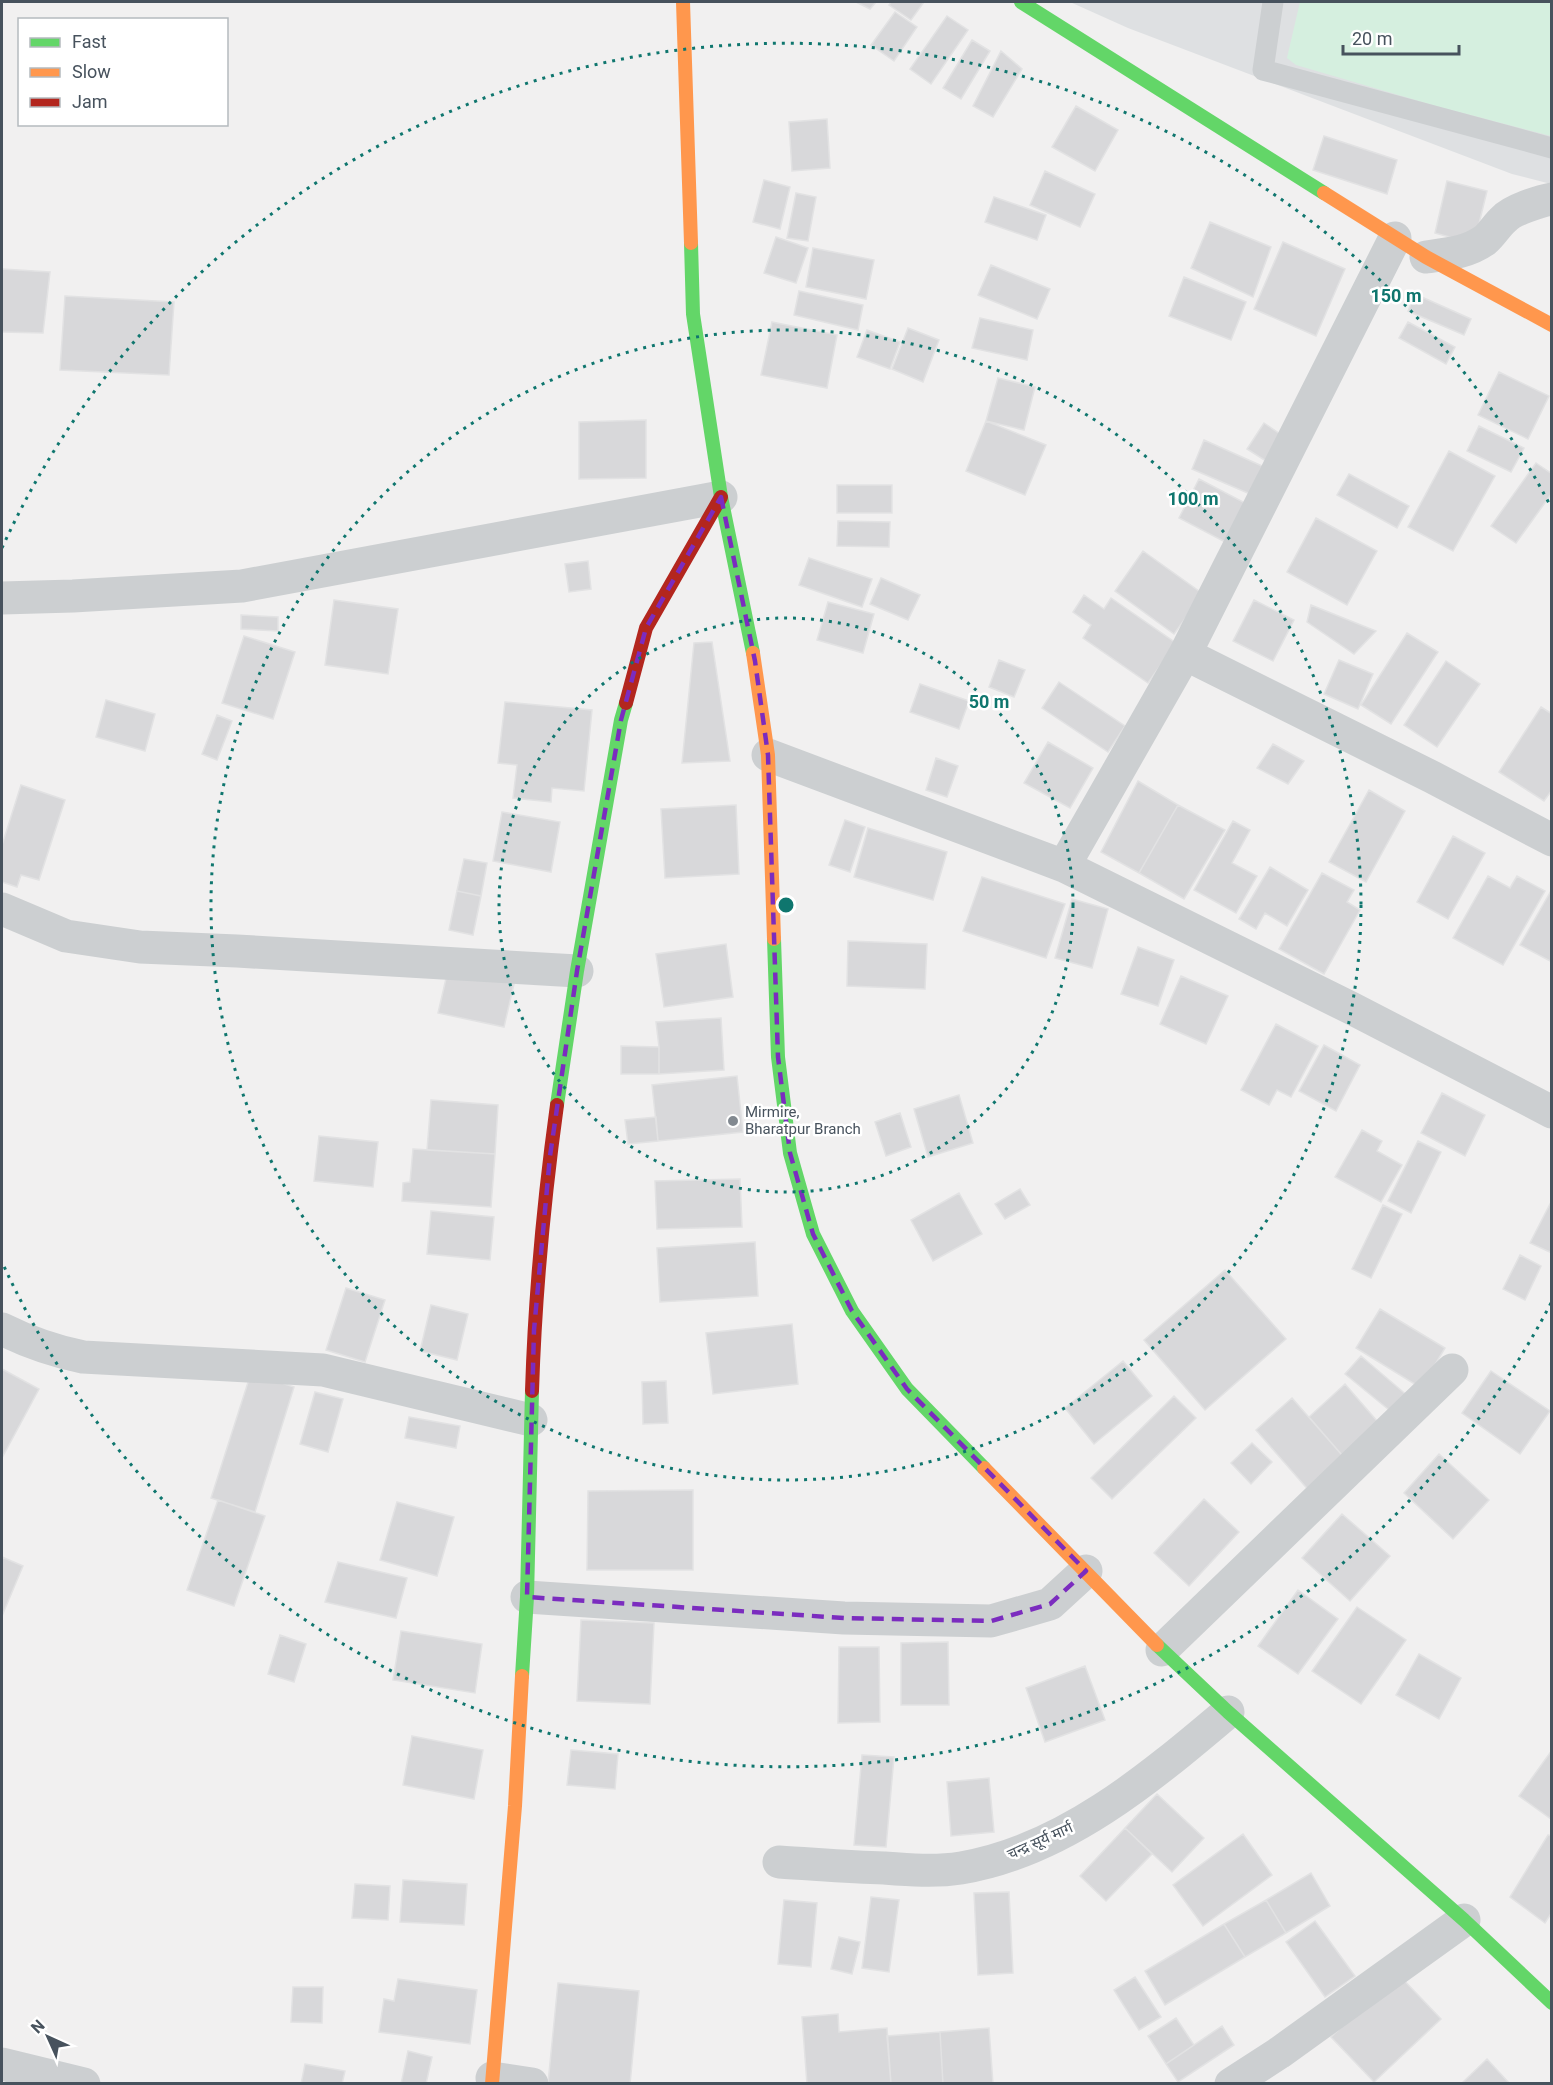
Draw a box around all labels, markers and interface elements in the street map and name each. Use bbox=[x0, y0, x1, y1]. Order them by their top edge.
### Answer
legend bbox=[18, 18, 228, 126]
scale bar bbox=[1343, 18, 1458, 56]
text: 20 m bbox=[1352, 28, 1392, 49]
text: Fast bbox=[72, 31, 107, 52]
text: Slow bbox=[72, 61, 111, 82]
text: Jam bbox=[72, 91, 108, 112]
text: 150 m bbox=[1370, 285, 1422, 306]
text: 100 m bbox=[1167, 488, 1219, 509]
text: 50 m bbox=[969, 691, 1009, 712]
centre of rings bbox=[776, 895, 796, 915]
place label: Mirmire, Bharatpur Branch bbox=[745, 1103, 861, 1138]
marker: Mirmire, Bharatpur Branch bbox=[726, 1114, 740, 1128]
street label: चन्द्र सूर्य मार्ग bbox=[1004, 1818, 1077, 1864]
north arrow bbox=[18, 2007, 78, 2067]
text: N bbox=[27, 2016, 48, 2037]

